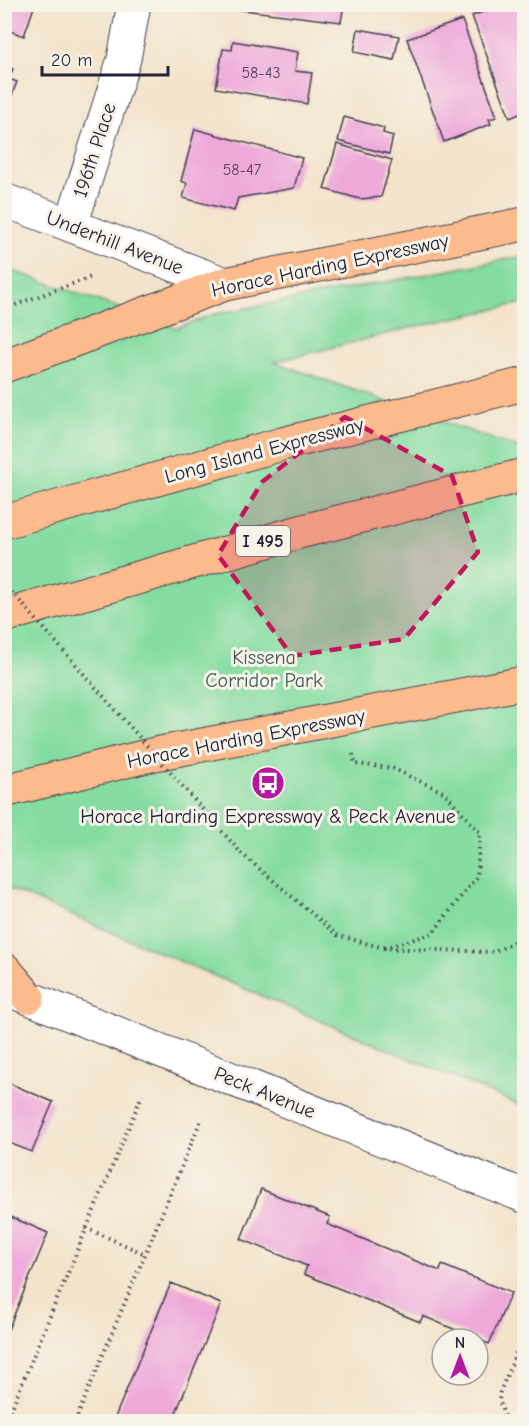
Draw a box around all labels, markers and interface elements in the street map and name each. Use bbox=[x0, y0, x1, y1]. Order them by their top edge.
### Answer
scale bar bbox=[42, 39, 168, 77]
text: 20 m bbox=[51, 50, 92, 71]
house number: 58-43 bbox=[241, 64, 281, 82]
street label: 196th Place bbox=[68, 100, 121, 200]
house number: 58-47 bbox=[223, 161, 262, 179]
street label: Underhill Avenue bbox=[43, 206, 187, 279]
street label: Horace Harding Expressway bbox=[209, 229, 451, 302]
street label: Long Island Expressway bbox=[162, 413, 366, 488]
road number: I 495 bbox=[236, 526, 290, 556]
park label: Kissena Corridor Park bbox=[205, 646, 323, 692]
street label: Horace Harding Expressway bbox=[125, 704, 367, 773]
bus stop icon: Horace Harding Expressway & Peck Avenue bbox=[250, 765, 286, 801]
place label: Horace Harding Expressway & Peck Avenue bbox=[80, 805, 456, 828]
street label: Peck Avenue bbox=[211, 1062, 319, 1123]
north arrow bbox=[430, 1327, 490, 1387]
text: N bbox=[455, 1334, 465, 1352]

